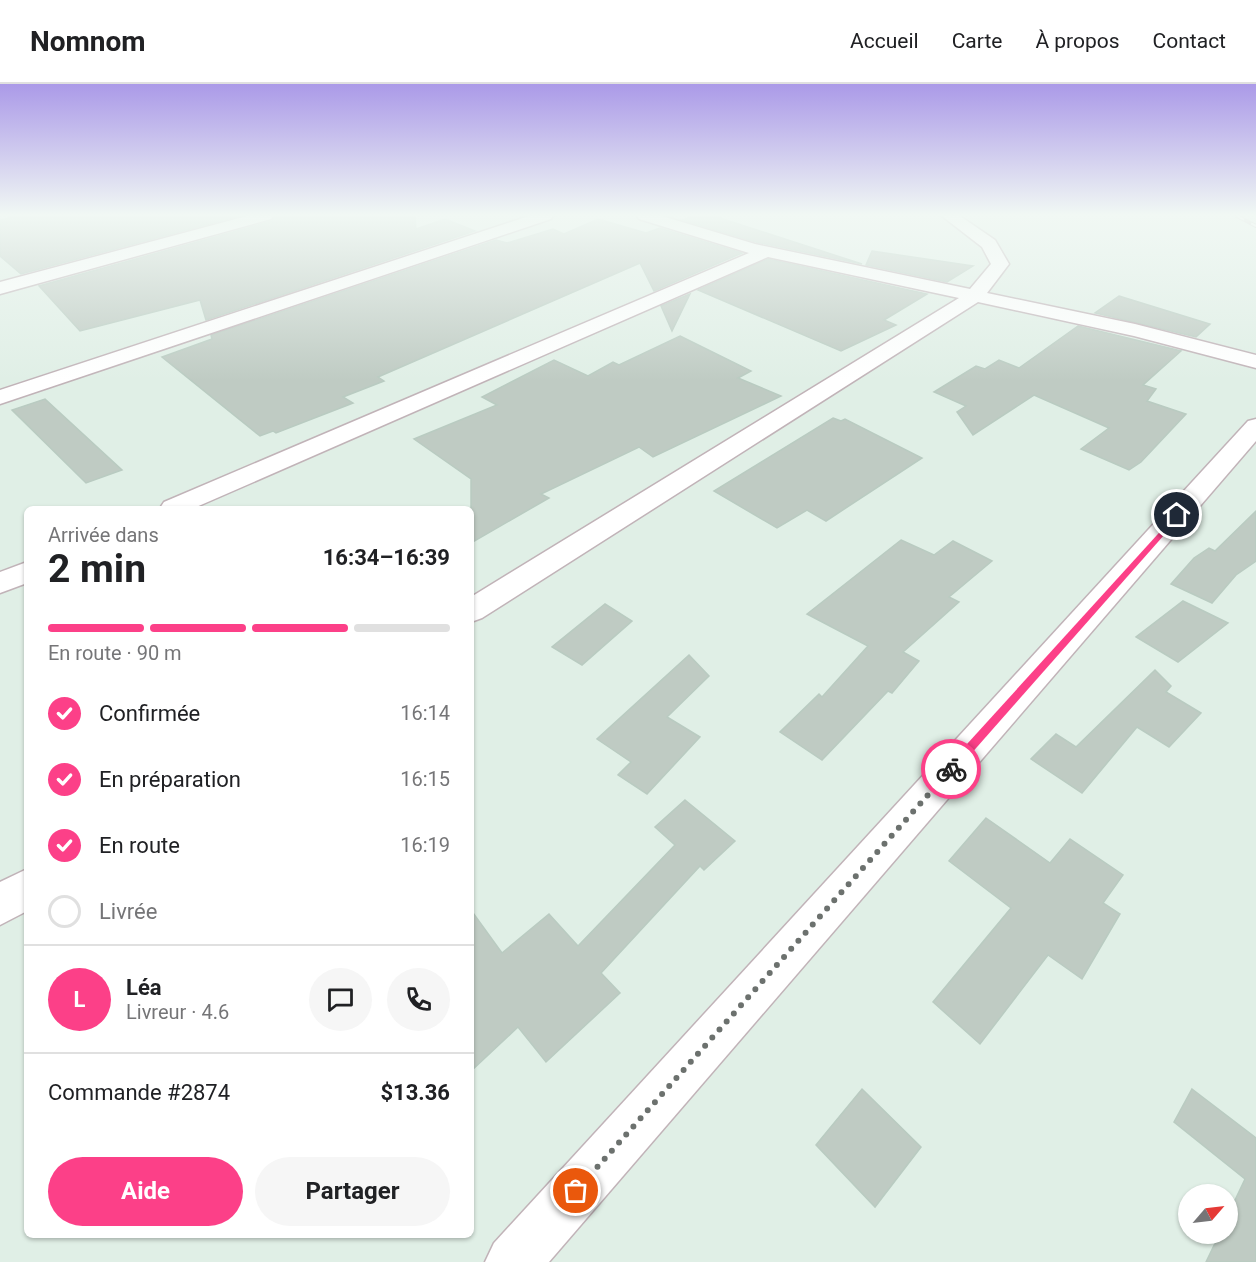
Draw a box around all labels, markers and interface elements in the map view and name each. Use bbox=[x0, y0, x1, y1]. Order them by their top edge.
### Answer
text: Nomnom bbox=[30, 25, 146, 58]
text: Accueil bbox=[850, 29, 919, 53]
text: Carte bbox=[952, 29, 1002, 53]
text: À propos bbox=[1035, 29, 1120, 53]
text: Contact bbox=[1153, 29, 1226, 53]
pin bbox=[1151, 489, 1202, 540]
icon: home bbox=[1160, 498, 1193, 531]
text: Arrivée dans bbox=[48, 523, 159, 547]
text: 16:34–16:39 bbox=[323, 545, 450, 570]
text: 2 min bbox=[48, 546, 146, 592]
text: En route · 90 m bbox=[48, 641, 182, 665]
icon: check bbox=[48, 697, 81, 730]
text: Confirmée bbox=[99, 701, 200, 726]
text: 16:14 bbox=[400, 701, 450, 725]
courier bbox=[921, 739, 981, 799]
icon: bike bbox=[935, 753, 968, 786]
icon: check bbox=[48, 763, 81, 796]
text: En préparation bbox=[99, 767, 241, 792]
text: 16:15 bbox=[400, 767, 450, 791]
icon: check bbox=[48, 829, 81, 862]
text: En route bbox=[99, 833, 180, 858]
text: 16:19 bbox=[400, 833, 450, 857]
text: Livrée bbox=[99, 899, 157, 924]
button: chat bbox=[309, 968, 372, 1031]
button: phone bbox=[387, 968, 450, 1031]
text: Léa bbox=[126, 975, 162, 1000]
text: L bbox=[74, 987, 85, 1012]
text: Livreur · 4.6 bbox=[126, 1000, 229, 1024]
text: Commande #2874 bbox=[48, 1080, 230, 1105]
text: $13.36 bbox=[381, 1080, 450, 1105]
button: Aide bbox=[48, 1157, 243, 1226]
button: Partager bbox=[255, 1157, 450, 1226]
pin bbox=[550, 1165, 601, 1216]
icon: bag bbox=[559, 1174, 592, 1207]
north arrow bbox=[1178, 1184, 1238, 1244]
map controls bbox=[1178, 1184, 1238, 1244]

